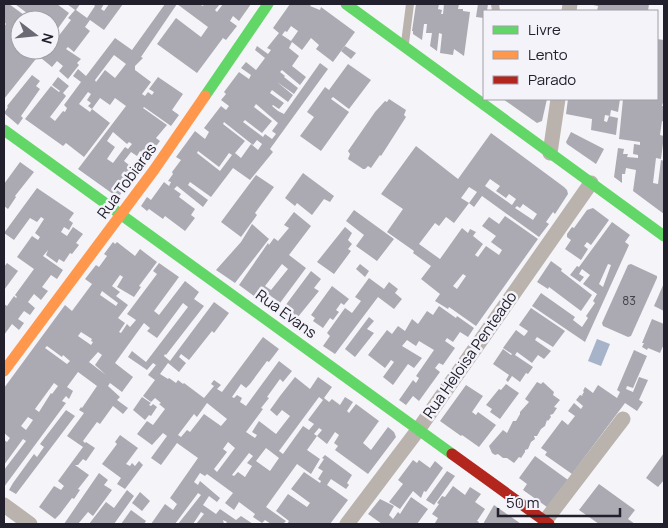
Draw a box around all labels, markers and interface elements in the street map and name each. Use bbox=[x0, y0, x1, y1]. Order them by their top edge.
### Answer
north arrow bbox=[10, 10, 60, 60]
legend bbox=[483, 10, 658, 100]
text: Livre bbox=[528, 19, 561, 40]
text: N bbox=[37, 31, 58, 46]
text: Lento bbox=[528, 44, 568, 65]
text: Parado bbox=[528, 69, 576, 90]
street label: Rua Tobiaras bbox=[92, 139, 161, 223]
street label: Rua Evans bbox=[252, 284, 321, 343]
street label: Rua Heloisa Penteado bbox=[418, 287, 521, 422]
house number: 83 bbox=[622, 292, 636, 309]
scale bar bbox=[498, 486, 620, 518]
text: 50 m bbox=[506, 492, 540, 513]

